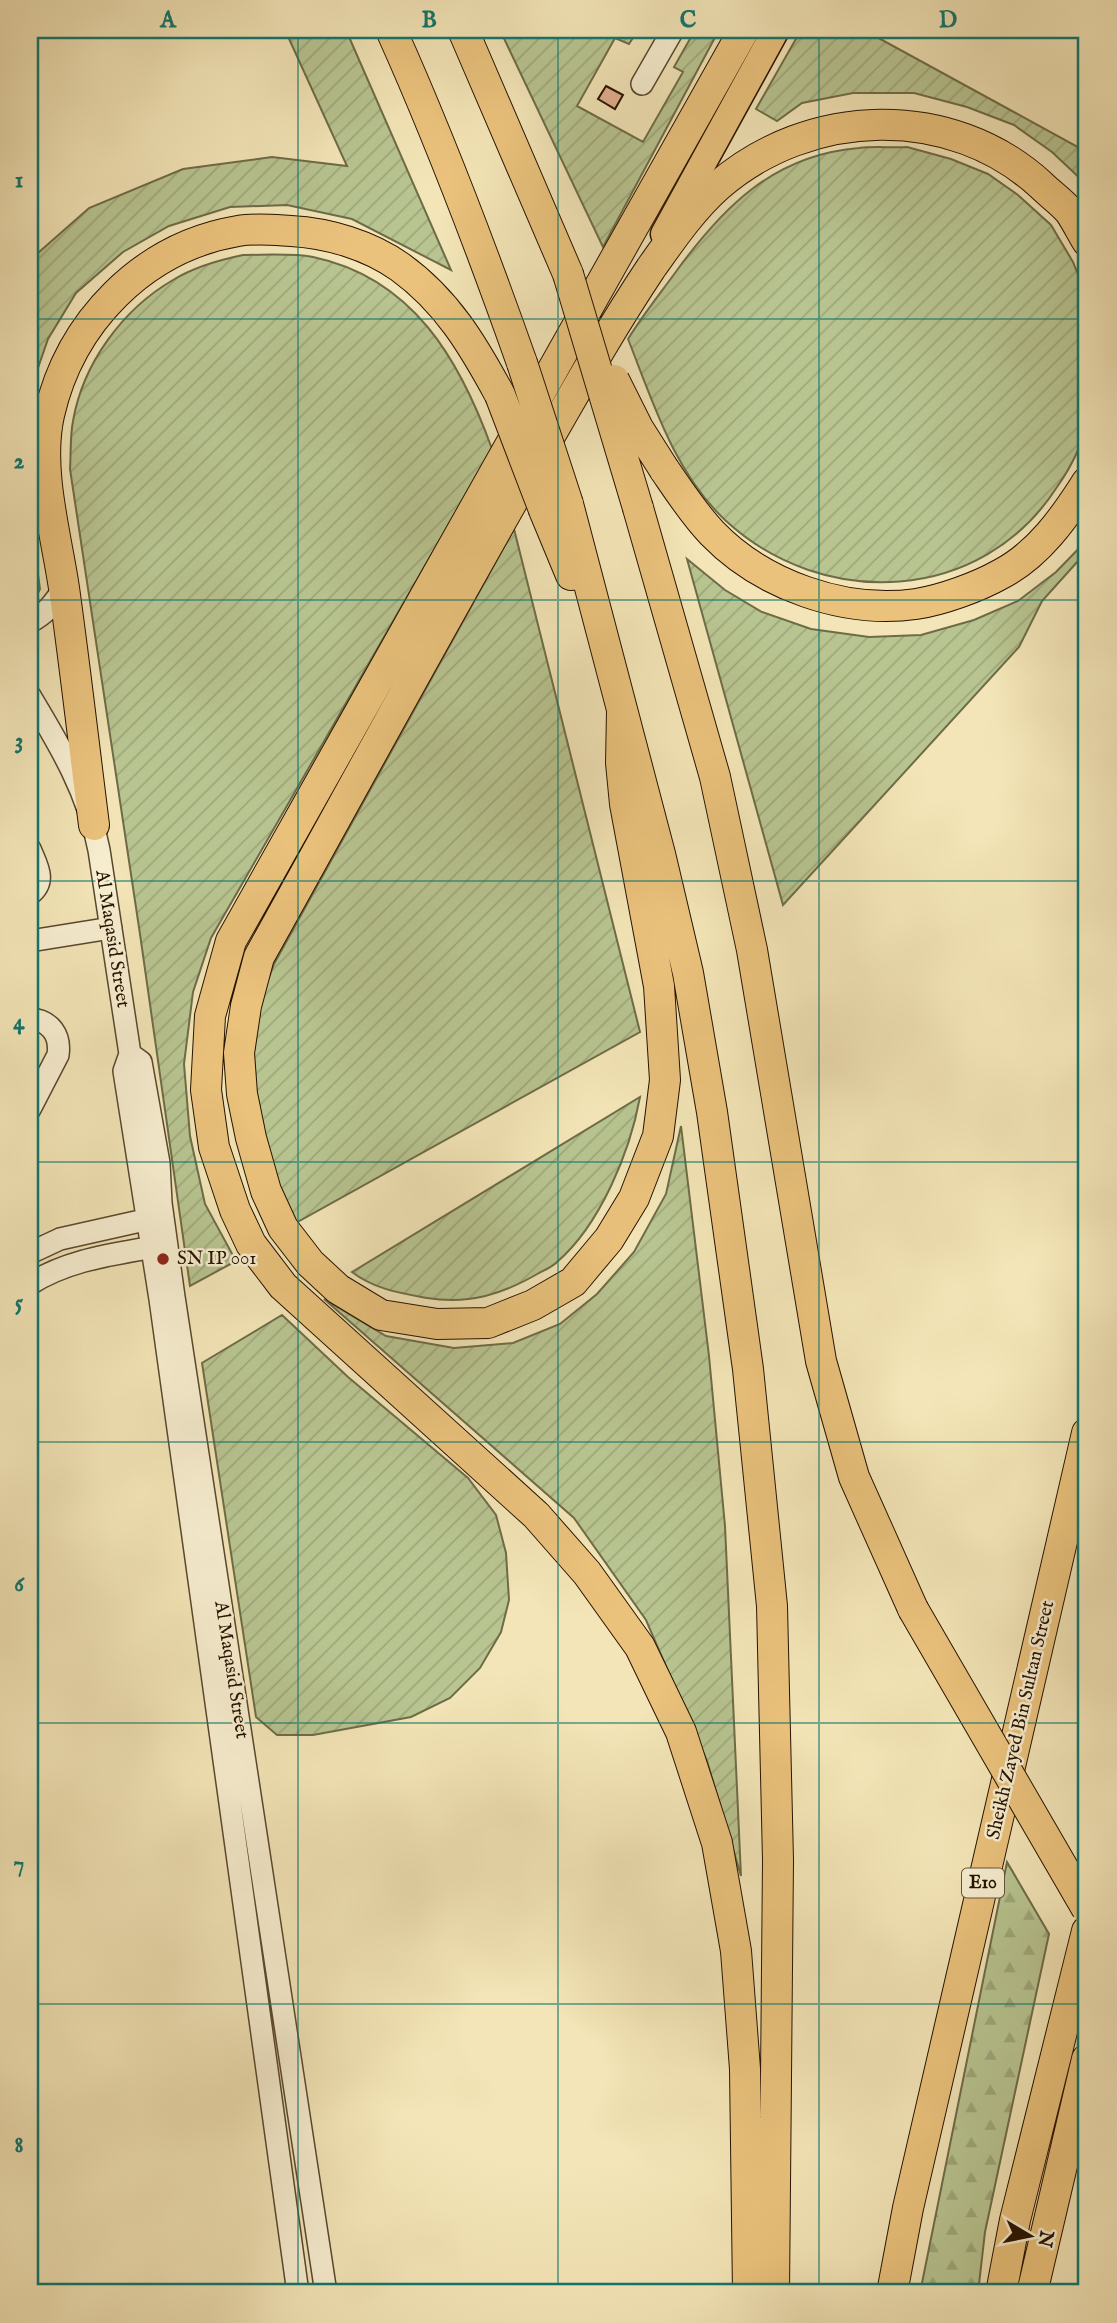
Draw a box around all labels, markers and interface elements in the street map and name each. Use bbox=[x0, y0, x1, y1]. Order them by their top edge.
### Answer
text: A bbox=[159, 6, 177, 35]
text: B bbox=[421, 6, 437, 35]
text: C bbox=[680, 6, 697, 35]
text: D bbox=[939, 6, 957, 35]
text: 1 bbox=[15, 166, 23, 195]
text: 2 bbox=[14, 447, 25, 476]
text: 3 bbox=[15, 727, 23, 756]
street label: Al Maqasid Street bbox=[89, 867, 135, 1010]
text: 4 bbox=[13, 1008, 25, 1037]
place label: SN IP 001 bbox=[177, 1247, 256, 1271]
marker: SN IP 001 bbox=[155, 1251, 171, 1267]
text: 5 bbox=[15, 1289, 24, 1318]
text: 6 bbox=[14, 1570, 25, 1599]
street label: Al Maqasid Street bbox=[208, 1598, 254, 1741]
street label: Sheikh Zayed Bin Sultan Street bbox=[982, 1598, 1060, 1842]
text: 7 bbox=[14, 1850, 24, 1879]
road number: E10 bbox=[962, 1868, 1004, 1898]
text: 8 bbox=[14, 2131, 24, 2160]
north arrow bbox=[995, 2200, 1064, 2270]
text: N bbox=[1031, 2227, 1058, 2249]

